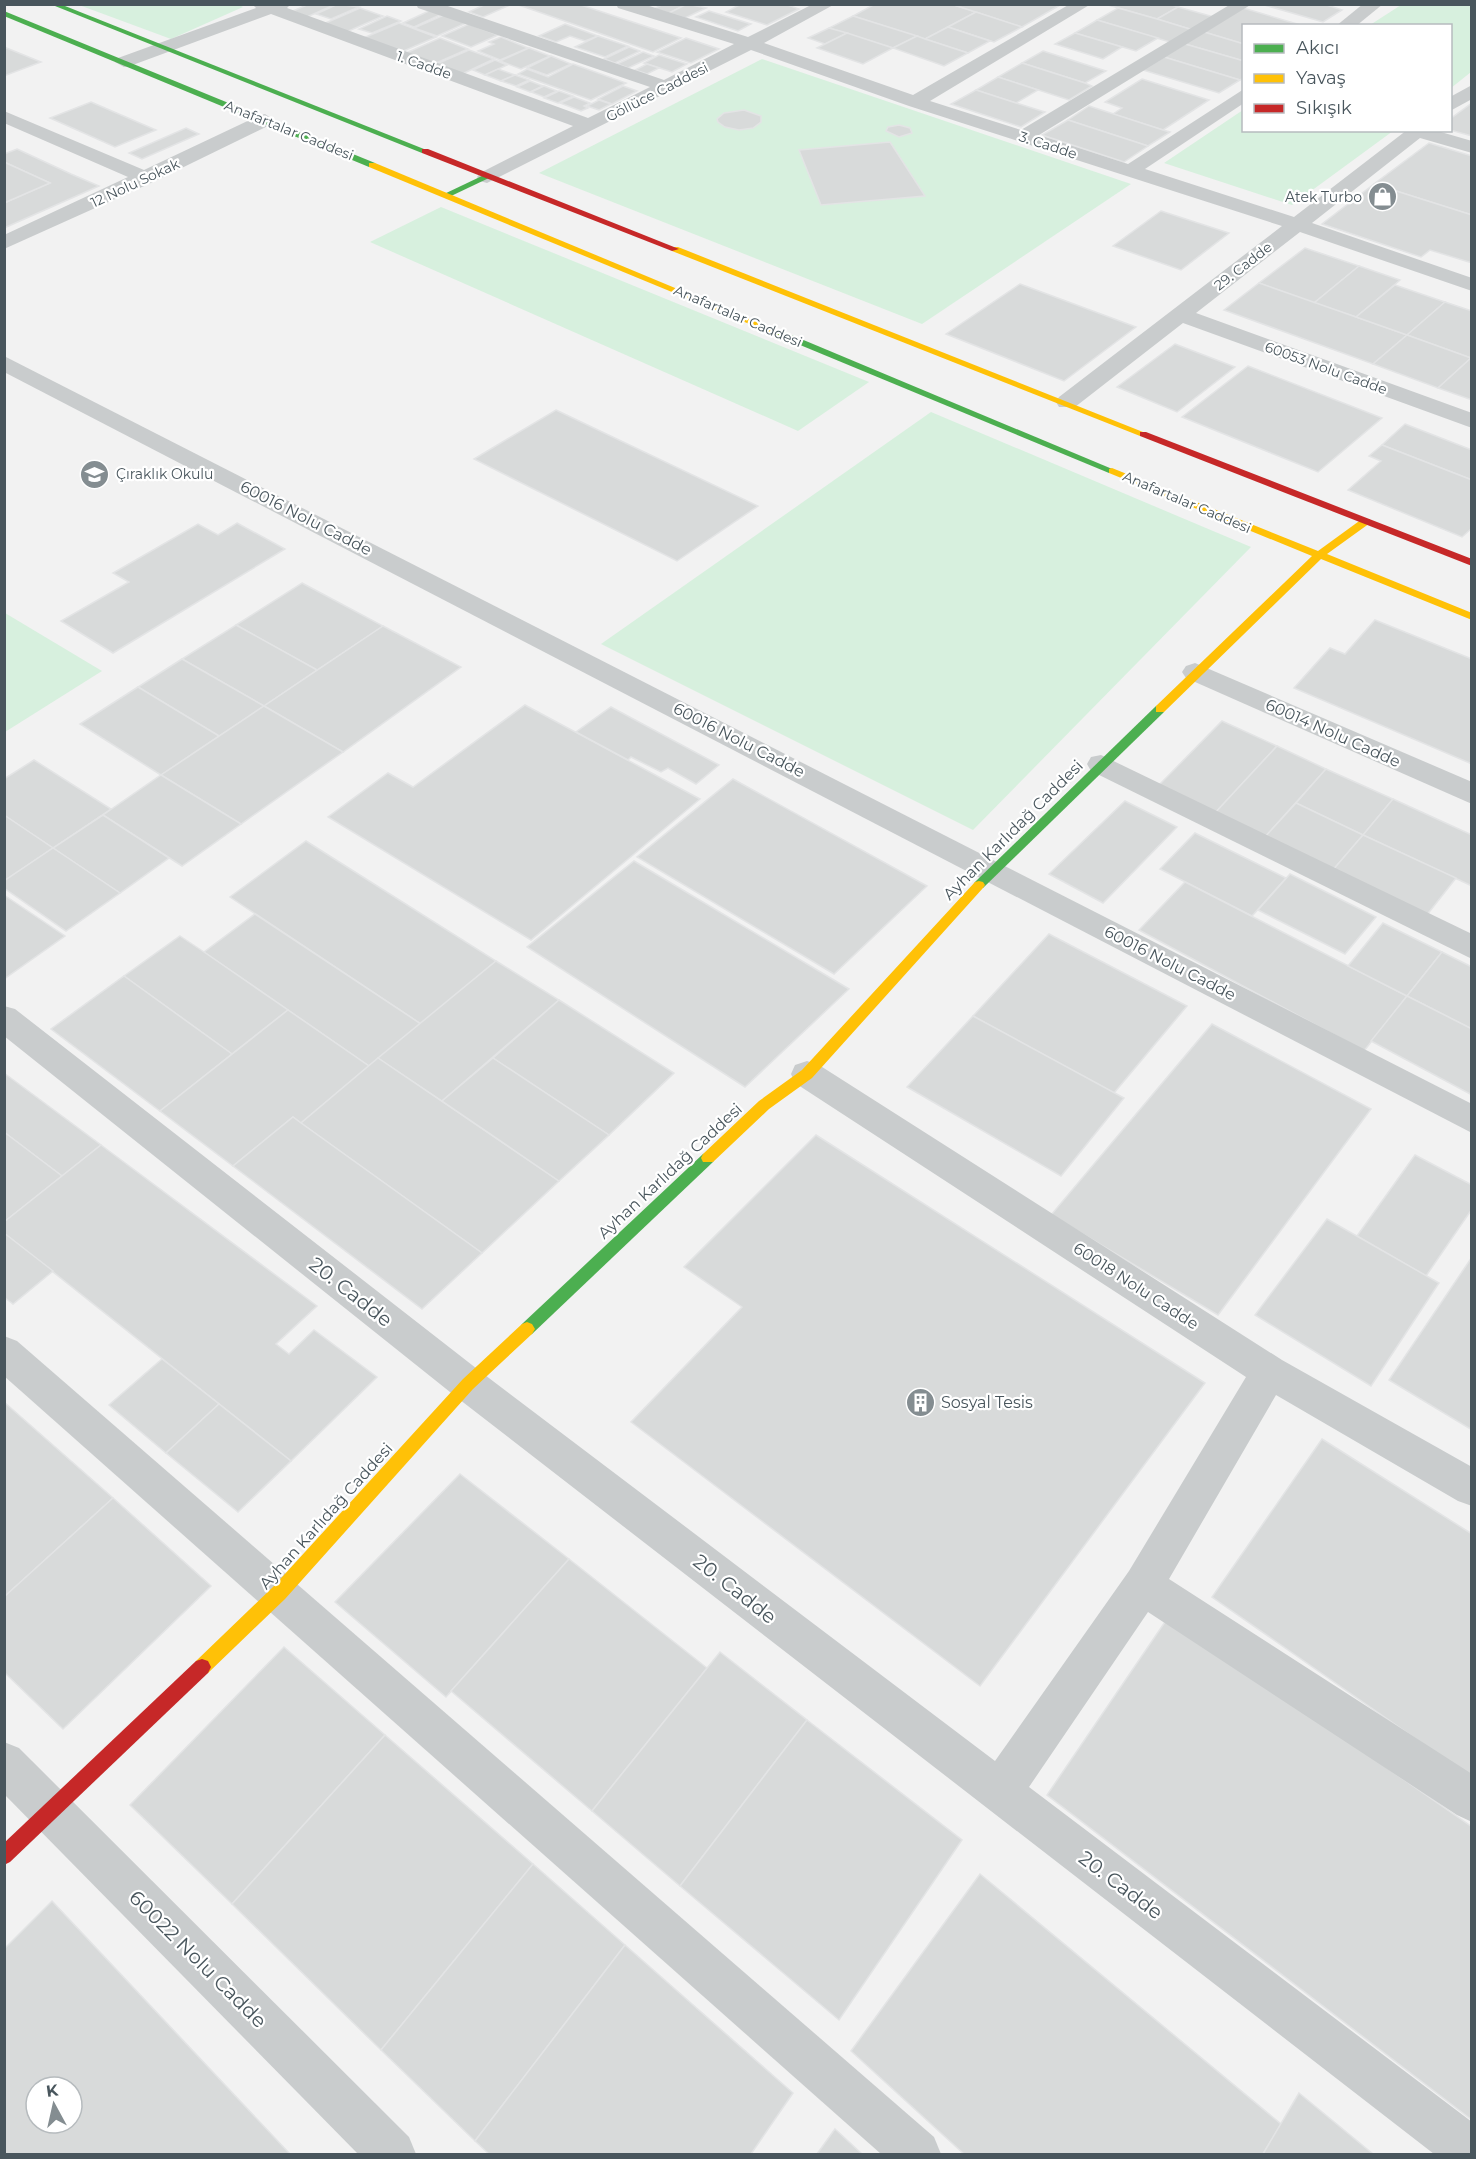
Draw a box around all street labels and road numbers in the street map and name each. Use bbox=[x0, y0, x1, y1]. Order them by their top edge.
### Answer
street label: 1. Cadde bbox=[394, 47, 454, 83]
street label: Göllüce Caddesi bbox=[603, 58, 711, 126]
street label: Anafartalar Caddesi bbox=[222, 96, 356, 164]
street label: 3. Cadde bbox=[1017, 127, 1079, 163]
street label: 12 Nolu Sokak bbox=[88, 154, 183, 211]
street label: 29. Cadde bbox=[1210, 238, 1276, 294]
street label: Anafartalar Caddesi bbox=[671, 281, 805, 351]
street label: 60053 Nolu Cadde bbox=[1262, 337, 1390, 399]
street label: Anafartalar Caddesi bbox=[1120, 467, 1254, 537]
street label: 60016 Nolu Cadde bbox=[237, 477, 375, 559]
street label: 60014 Nolu Cadde bbox=[1263, 695, 1403, 771]
street label: 60016 Nolu Cadde bbox=[670, 699, 808, 781]
street label: Ayhan Karlıdağ Caddesi bbox=[939, 756, 1087, 904]
street label: 60016 Nolu Cadde bbox=[1101, 922, 1239, 1004]
street label: Ayhan Karlıdağ Caddesi bbox=[594, 1099, 746, 1243]
street label: 60018 Nolu Cadde bbox=[1070, 1238, 1202, 1334]
street label: 20. Cadde bbox=[305, 1252, 397, 1332]
street label: Ayhan Karlıdağ Caddesi bbox=[255, 1439, 397, 1593]
street label: 20. Cadde bbox=[689, 1549, 781, 1629]
street label: 20. Cadde bbox=[1074, 1846, 1168, 1924]
street label: 60022 Nolu Cadde bbox=[124, 1885, 272, 2033]

